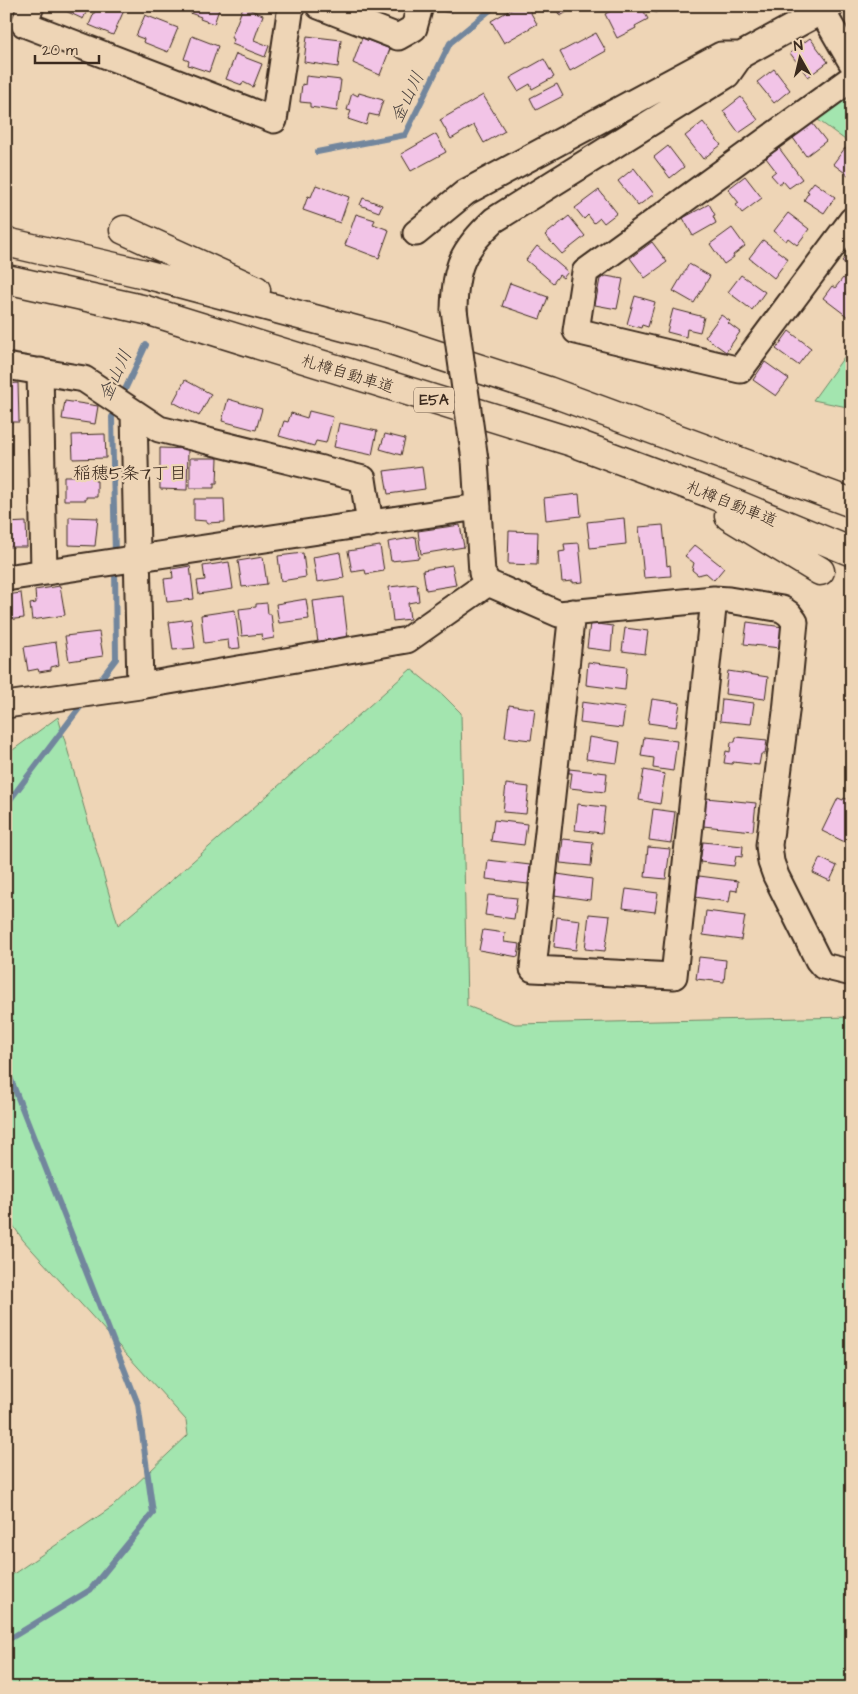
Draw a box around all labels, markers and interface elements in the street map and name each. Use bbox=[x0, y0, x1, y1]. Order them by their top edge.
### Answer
scale bar bbox=[35, 32, 99, 64]
north arrow bbox=[776, 32, 826, 82]
text: N bbox=[793, 36, 804, 57]
text: 20 m bbox=[42, 40, 78, 61]
water label: 金山川 bbox=[384, 67, 431, 127]
water label: 金山川 bbox=[93, 345, 138, 405]
street label: 札樽自動車道 bbox=[299, 349, 397, 399]
road number: E5A bbox=[414, 388, 454, 412]
district label: 稲穂5条7丁目 bbox=[73, 461, 187, 486]
street label: 札樽自動車道 bbox=[683, 476, 780, 532]

